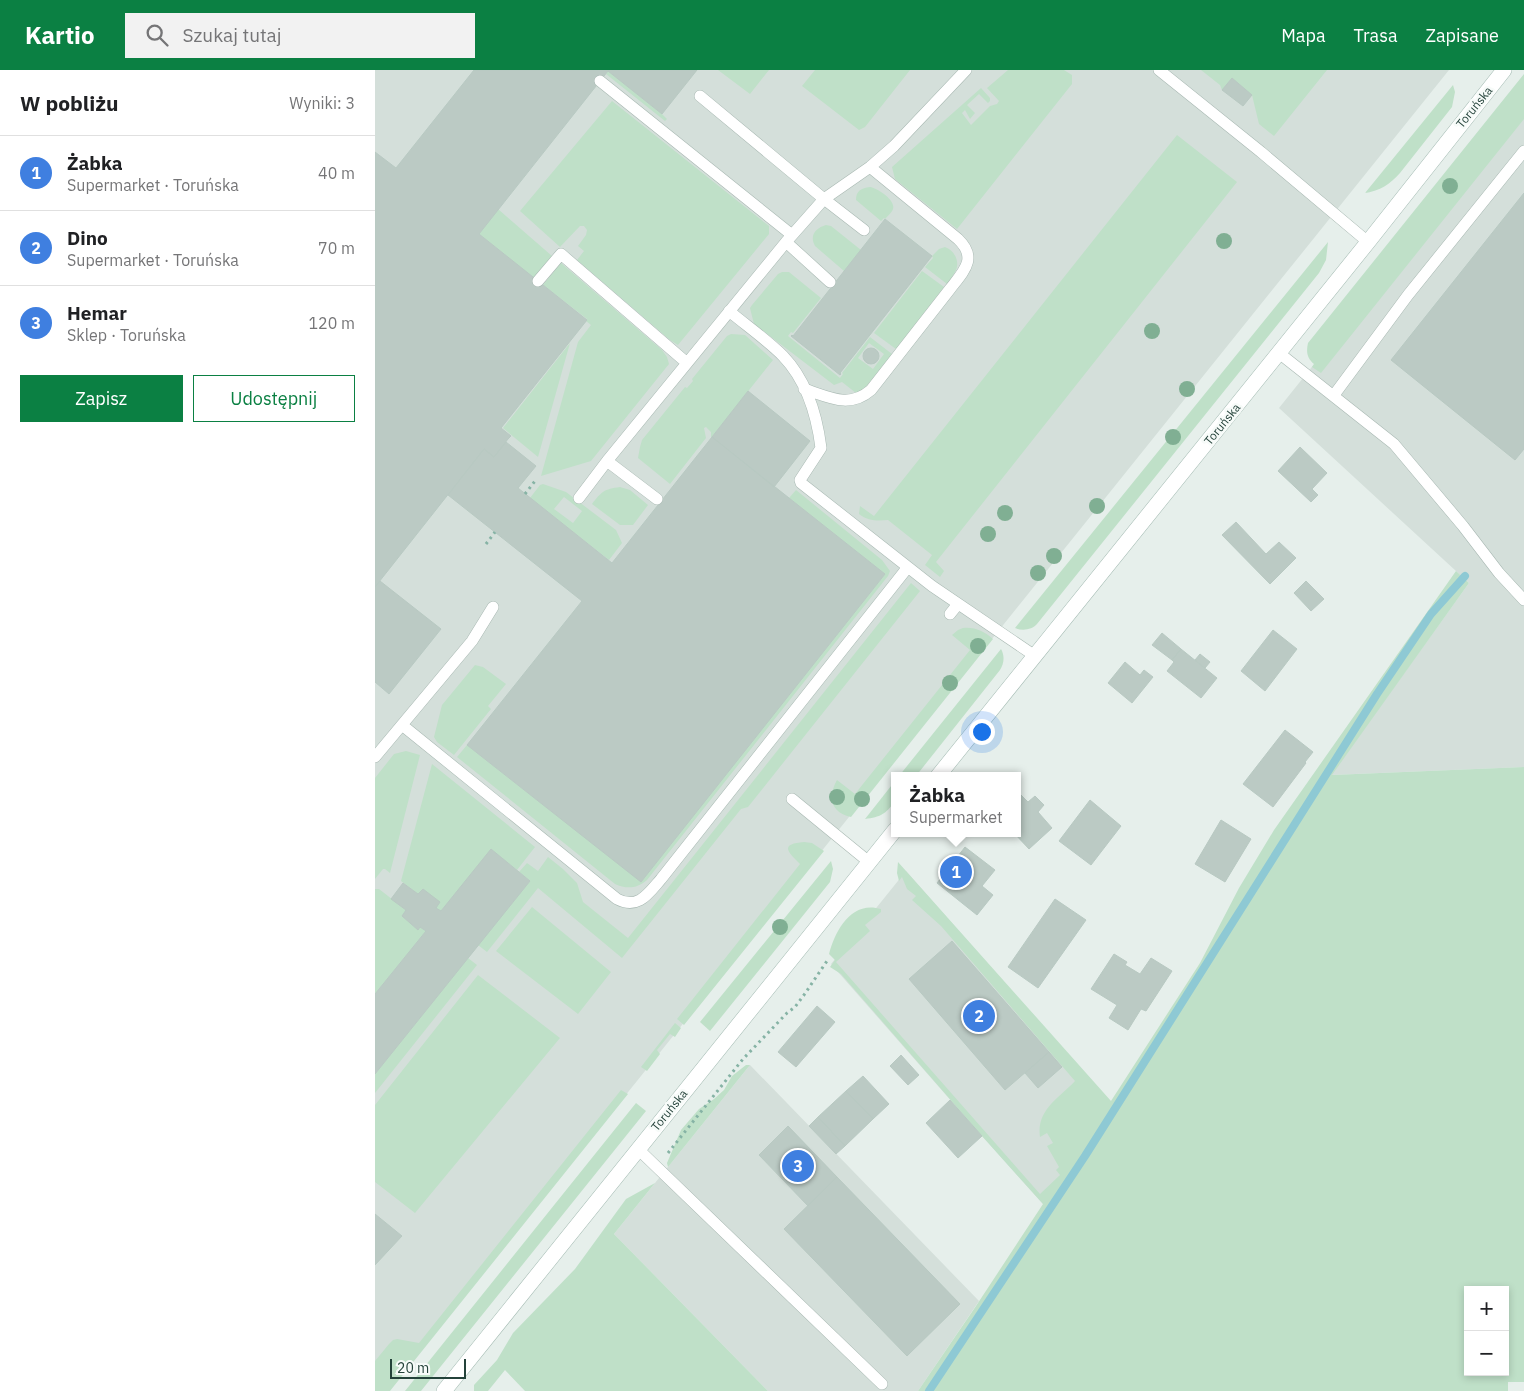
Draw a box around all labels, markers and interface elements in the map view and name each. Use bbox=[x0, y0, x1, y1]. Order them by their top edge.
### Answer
search box bbox=[125, 13, 475, 58]
text: Kartio bbox=[25, 19, 95, 51]
icon: search bbox=[143, 21, 171, 49]
text: Szukaj tutaj bbox=[183, 23, 282, 47]
text: Mapa bbox=[1281, 24, 1326, 47]
text: Trasa bbox=[1354, 24, 1398, 47]
text: Zapisane bbox=[1426, 24, 1499, 47]
street label: Toruńska bbox=[1453, 83, 1496, 131]
text: W pobliżu bbox=[20, 89, 119, 117]
text: Wyniki: 3 bbox=[289, 93, 355, 113]
text: Żabka bbox=[67, 151, 123, 175]
text: 1 bbox=[31, 163, 41, 183]
text: 40 m bbox=[318, 163, 355, 183]
text: Supermarket · Toruńska bbox=[67, 175, 239, 195]
text: Dino bbox=[67, 226, 108, 250]
text: 2 bbox=[31, 238, 41, 258]
text: 70 m bbox=[318, 238, 355, 258]
text: Supermarket · Toruńska bbox=[67, 250, 239, 270]
text: Hemar bbox=[67, 301, 127, 325]
text: 3 bbox=[31, 313, 41, 333]
text: 120 m bbox=[308, 313, 355, 333]
text: Sklep · Toruńska bbox=[67, 325, 186, 345]
button: Zapisz bbox=[20, 375, 183, 422]
button: Udostępnij bbox=[193, 375, 355, 422]
street label: Toruńska bbox=[1201, 400, 1244, 448]
your location bbox=[969, 719, 995, 745]
popup bbox=[891, 772, 1021, 837]
text: Żabka bbox=[909, 783, 965, 807]
text: Supermarket bbox=[909, 807, 1003, 827]
pin: 1 bbox=[940, 853, 972, 891]
pin: 2 bbox=[963, 997, 995, 1035]
street label: Toruńska bbox=[648, 1086, 691, 1134]
pin: 3 bbox=[782, 1147, 814, 1185]
map controls bbox=[1464, 1286, 1509, 1376]
button: + bbox=[1464, 1286, 1509, 1331]
button: − bbox=[1464, 1331, 1509, 1376]
scale bar bbox=[390, 1356, 466, 1379]
text: 20 m bbox=[397, 1359, 429, 1377]

